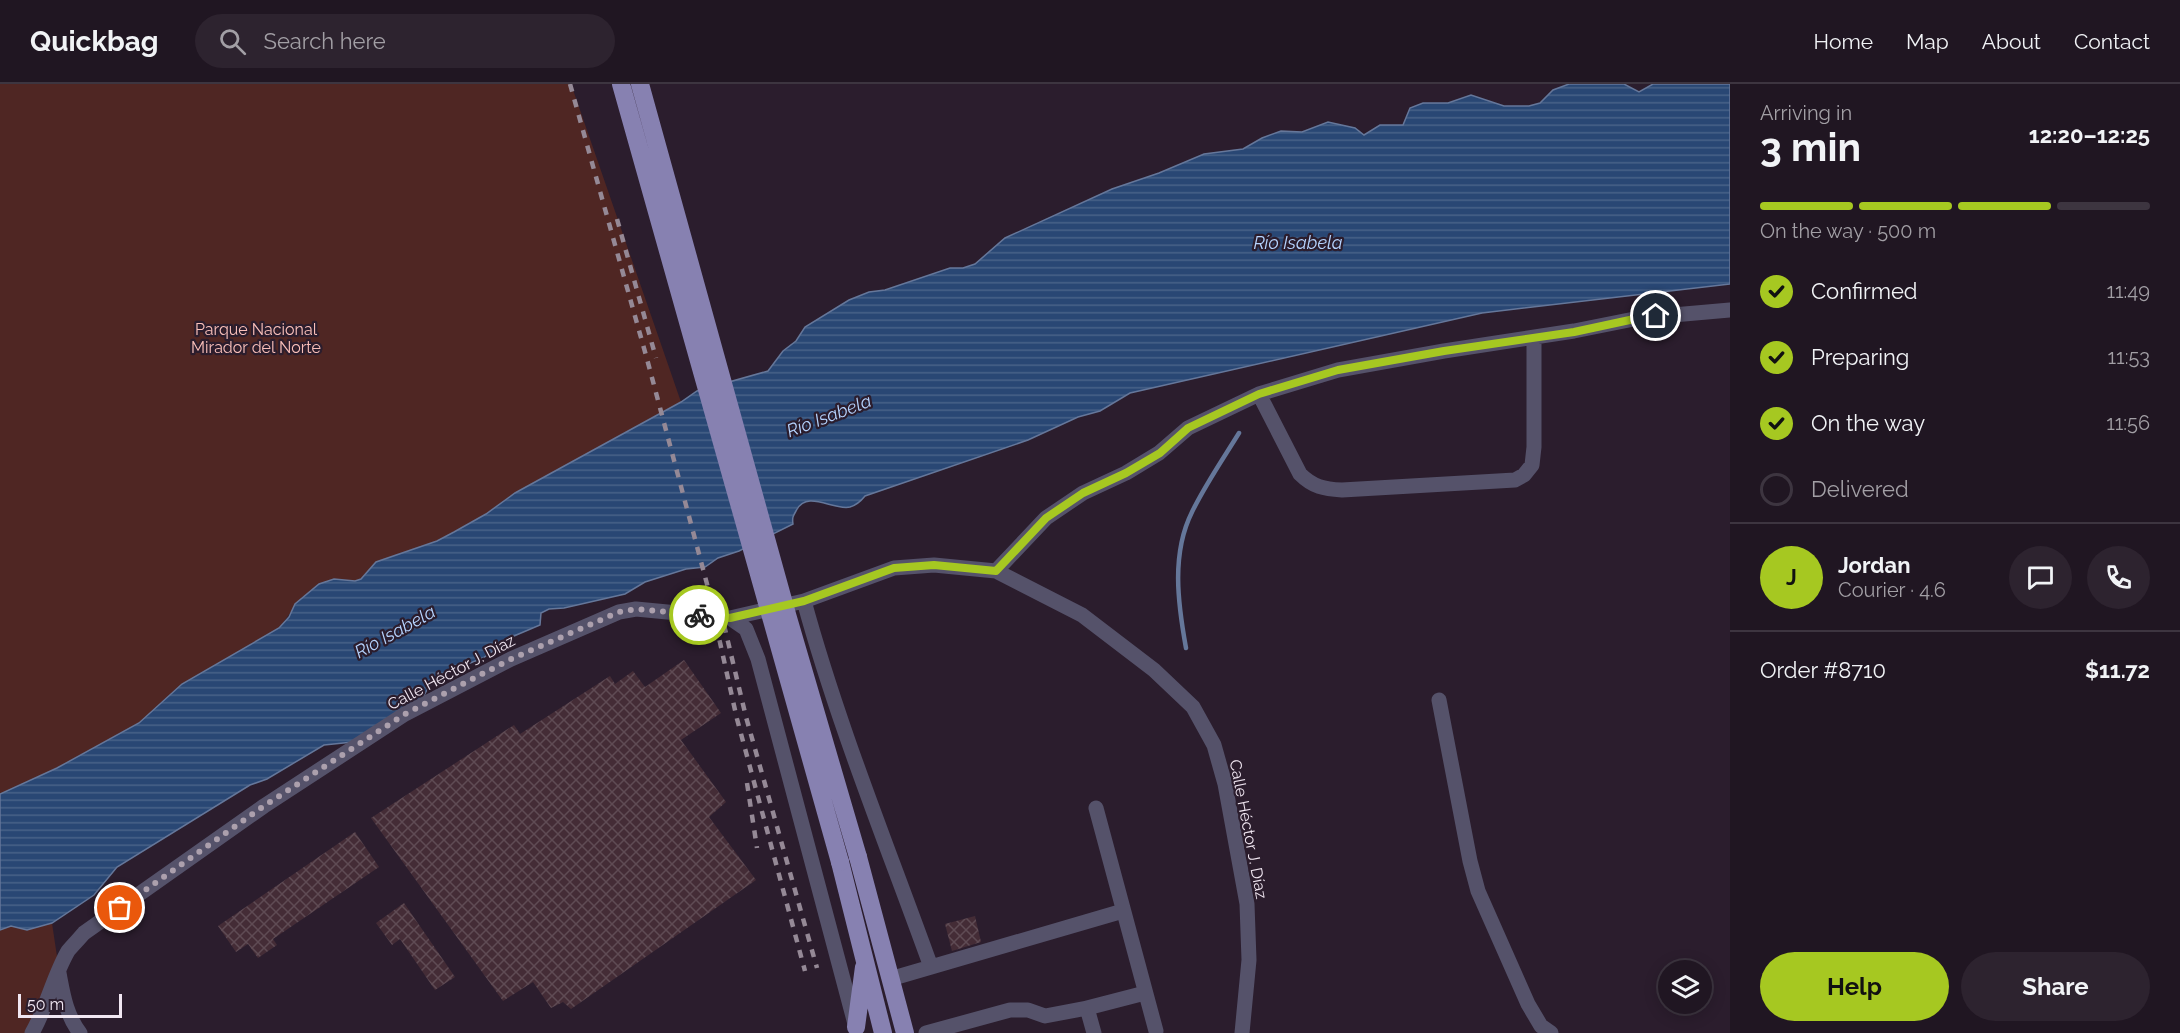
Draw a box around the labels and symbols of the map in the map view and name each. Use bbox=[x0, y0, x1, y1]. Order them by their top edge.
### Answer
water label: Río Isabela bbox=[1253, 232, 1343, 253]
pin bbox=[1630, 290, 1681, 341]
park label: Parque Nacional Mirador del Norte bbox=[191, 320, 321, 357]
water label: Río Isabela bbox=[783, 390, 874, 441]
courier bbox=[669, 585, 729, 645]
water label: Río Isabela bbox=[351, 601, 439, 662]
street label: Calle Héctor J. Díaz bbox=[384, 631, 518, 714]
street label: Calle Héctor J. Díaz bbox=[1226, 758, 1271, 901]
pin bbox=[94, 882, 145, 933]
scale bar bbox=[18, 991, 122, 1018]

